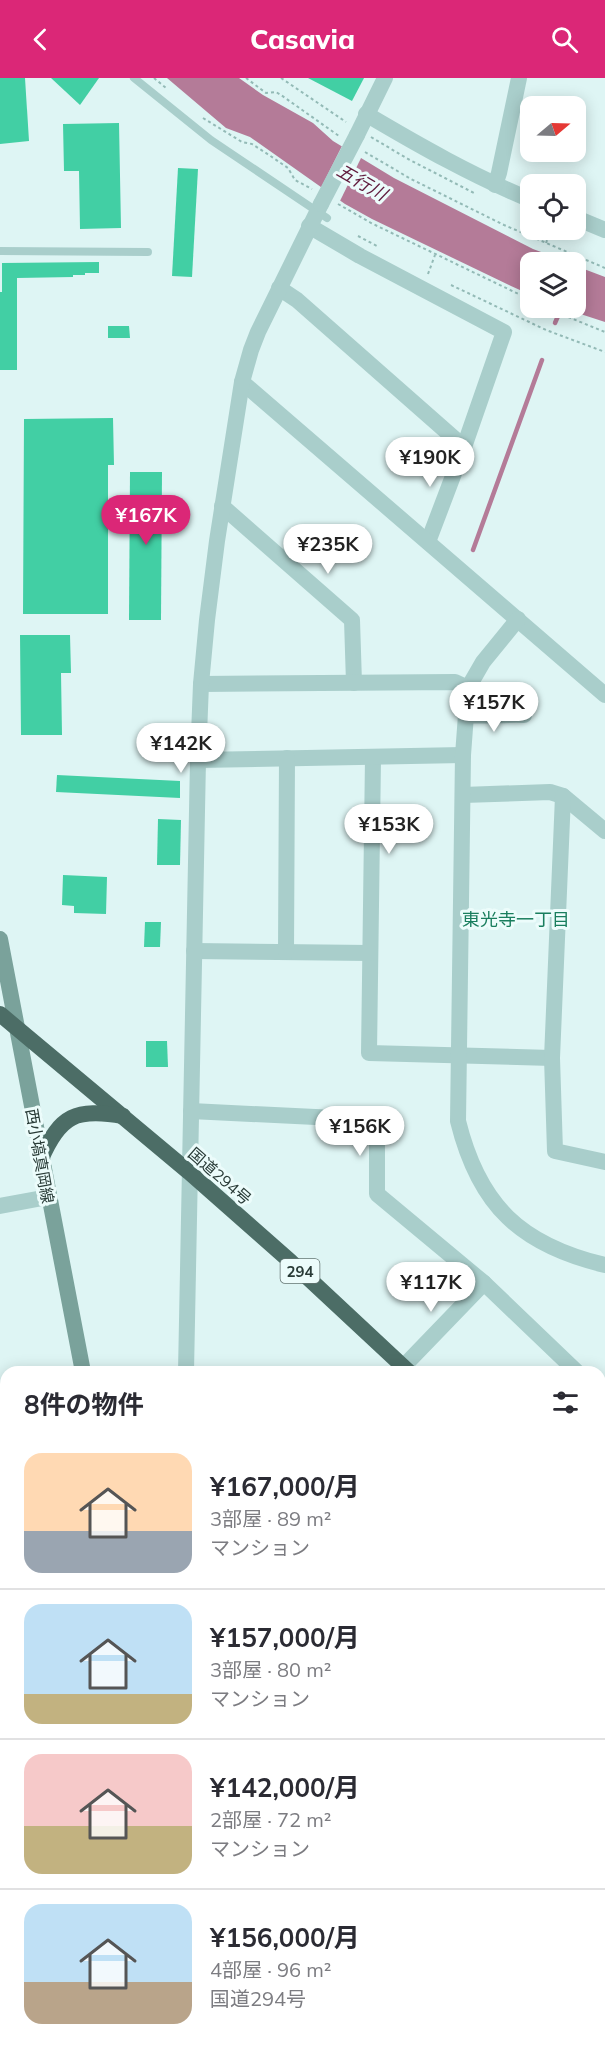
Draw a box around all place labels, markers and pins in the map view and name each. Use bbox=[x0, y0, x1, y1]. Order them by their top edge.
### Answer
pin: ¥190K bbox=[388, 437, 472, 488]
pin: ¥167K bbox=[104, 495, 188, 546]
pin: ¥235K bbox=[286, 524, 370, 575]
pin: ¥157K bbox=[452, 682, 536, 733]
pin: ¥142K bbox=[139, 723, 223, 774]
pin: ¥153K bbox=[347, 804, 431, 855]
pin: ¥156K bbox=[318, 1106, 402, 1157]
pin: ¥117K bbox=[389, 1262, 473, 1313]

